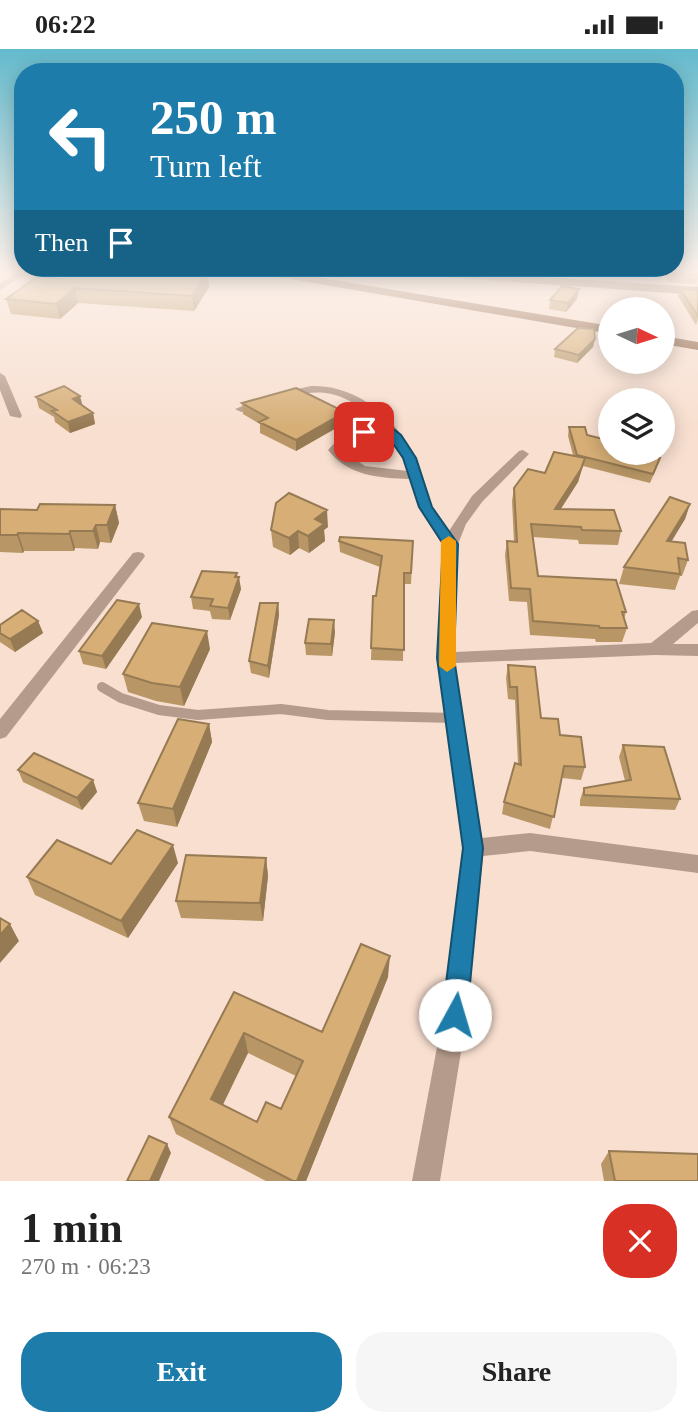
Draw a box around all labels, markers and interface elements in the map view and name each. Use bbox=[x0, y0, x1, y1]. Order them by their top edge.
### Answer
text: 06:22 bbox=[35, 10, 96, 39]
text: 250 m bbox=[150, 90, 277, 145]
icon: left bbox=[35, 91, 126, 182]
text: Turn left bbox=[150, 148, 262, 184]
icon: arrive bbox=[102, 224, 140, 262]
text: Then bbox=[35, 228, 88, 257]
north arrow bbox=[598, 297, 676, 375]
map controls bbox=[598, 297, 675, 465]
button: layers bbox=[598, 388, 675, 465]
pin bbox=[334, 402, 394, 462]
icon: arrive bbox=[345, 413, 383, 451]
position arrow bbox=[418, 978, 492, 1052]
button: close bbox=[603, 1204, 677, 1278]
text: 1 min bbox=[21, 1205, 123, 1251]
text: 270 m · 06:23 bbox=[21, 1254, 151, 1279]
button: Exit bbox=[21, 1332, 342, 1412]
button: Share bbox=[356, 1332, 677, 1412]

